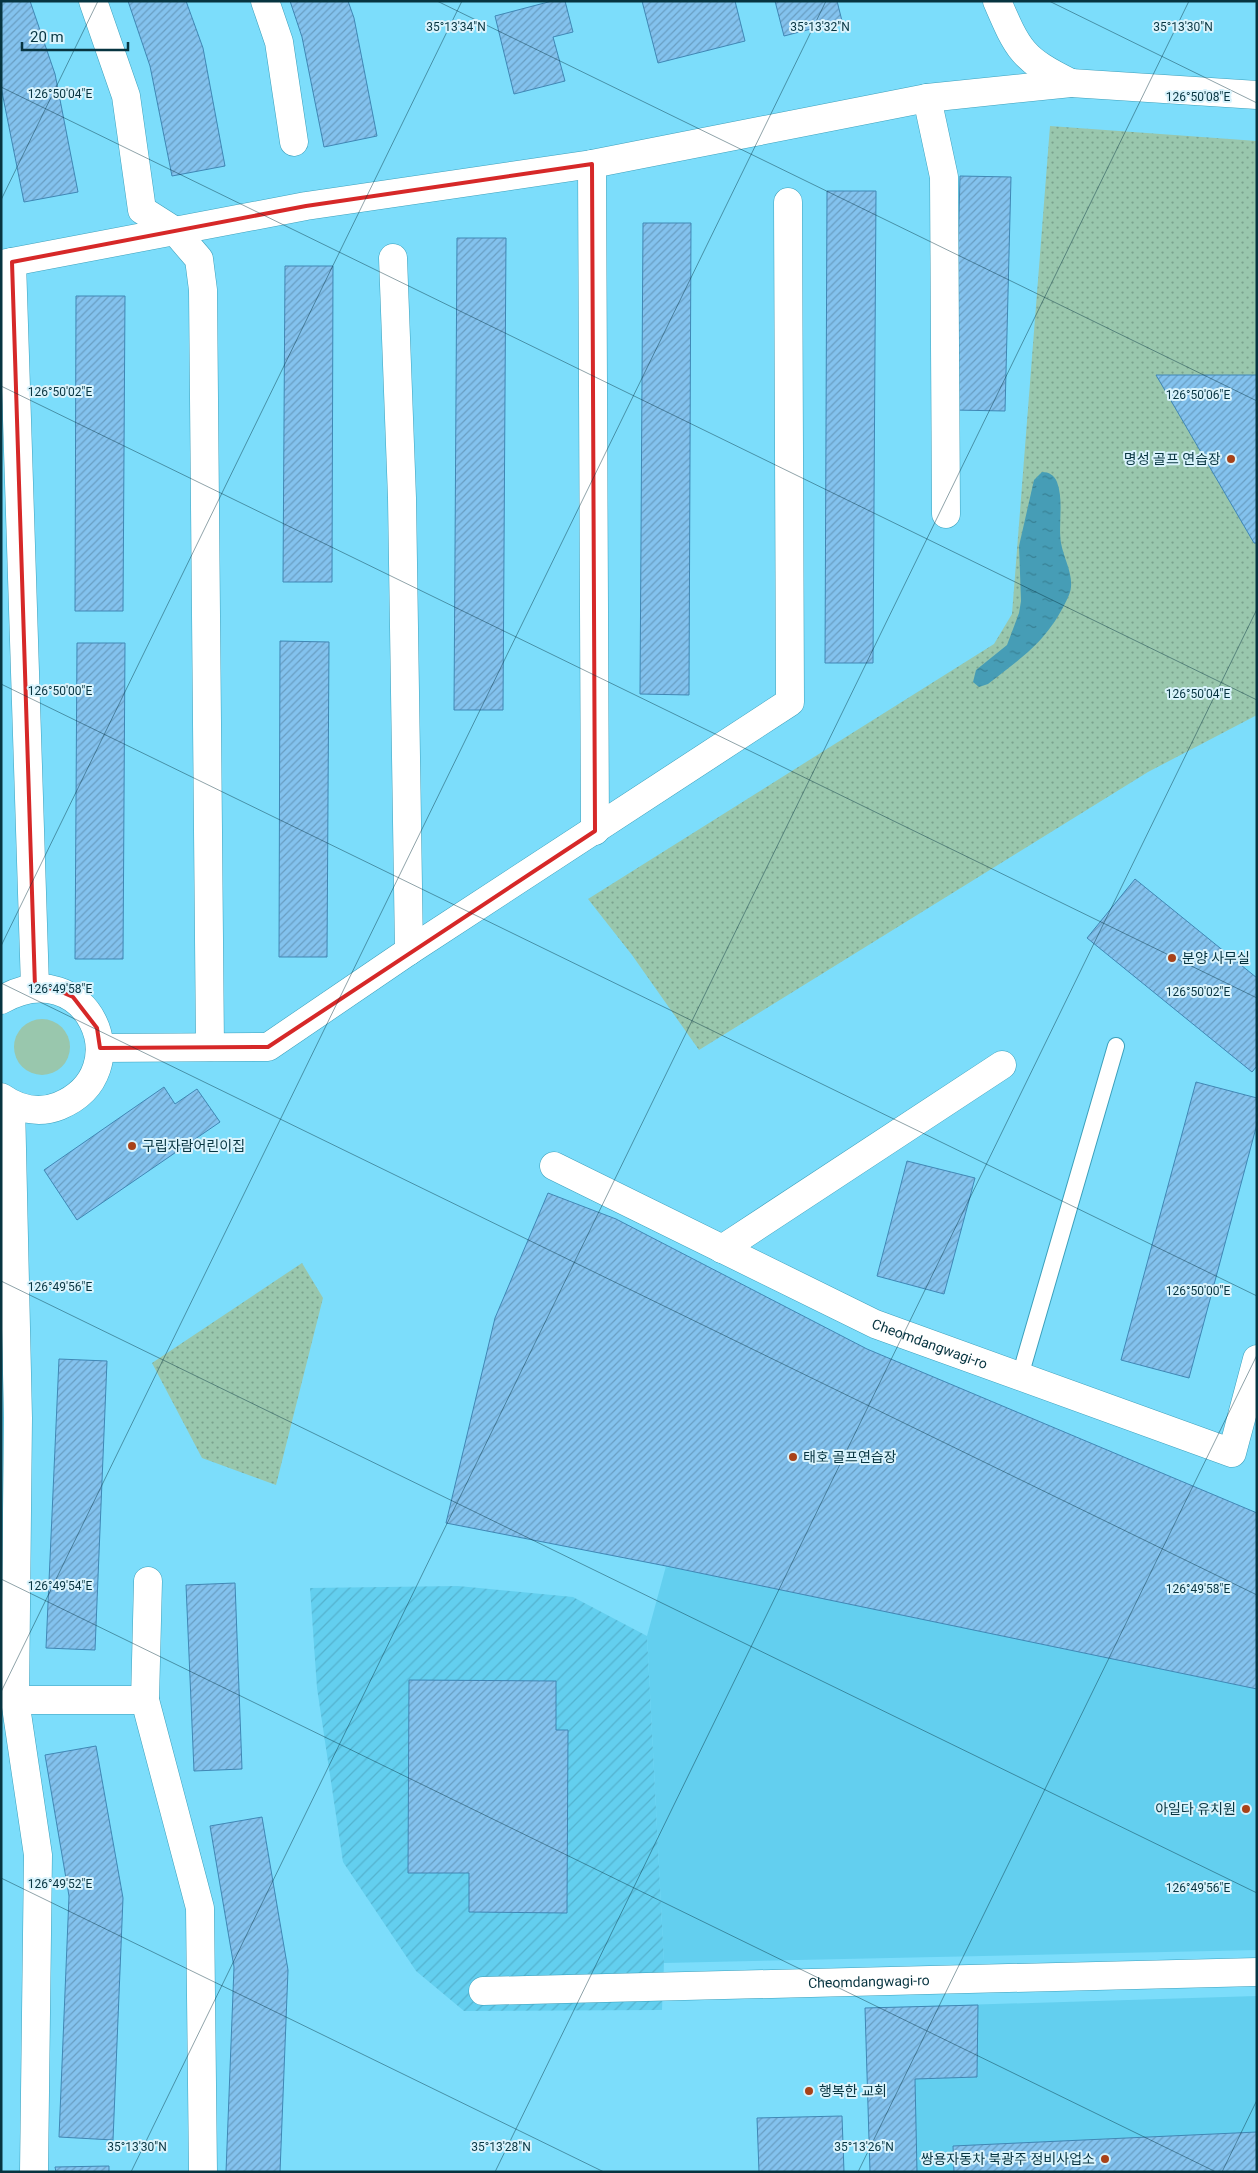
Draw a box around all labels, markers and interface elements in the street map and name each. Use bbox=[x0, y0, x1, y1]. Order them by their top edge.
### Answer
scale bar bbox=[22, 20, 129, 52]
text: 35°13'34"N bbox=[426, 20, 486, 34]
text: 35°13'32"N bbox=[790, 20, 850, 34]
text: 35°13'30"N bbox=[1153, 20, 1213, 34]
text: 20 m bbox=[30, 28, 64, 46]
text: 126°50'04"E bbox=[28, 87, 92, 101]
text: 126°50'08"E bbox=[1166, 90, 1230, 104]
text: 126°50'02"E bbox=[28, 385, 92, 399]
text: 126°50'06"E bbox=[1166, 388, 1230, 402]
place label: 명성 골프 연습장 bbox=[1124, 451, 1221, 467]
marker: 명성 골프 연습장 bbox=[1225, 453, 1237, 465]
text: 126°50'00"E bbox=[28, 684, 92, 698]
text: 126°50'04"E bbox=[1166, 687, 1230, 701]
place label: 분양 사무실 bbox=[1182, 950, 1250, 966]
marker: 분양 사무실 bbox=[1166, 952, 1178, 964]
text: 126°49'58"E bbox=[28, 982, 92, 996]
text: 126°50'02"E bbox=[1166, 985, 1230, 999]
place label: 구립자람어린이집 bbox=[142, 1138, 245, 1154]
marker: 구립자람어린이집 bbox=[126, 1140, 138, 1152]
text: 126°49'56"E bbox=[28, 1280, 92, 1294]
text: 126°50'00"E bbox=[1166, 1284, 1230, 1298]
street label: Cheomdangwagi-ro bbox=[870, 1316, 990, 1372]
place label: 태호 골프연습장 bbox=[803, 1449, 897, 1465]
marker: 태호 골프연습장 bbox=[787, 1451, 799, 1463]
text: 126°49'54"E bbox=[28, 1579, 92, 1593]
text: 126°49'58"E bbox=[1166, 1582, 1230, 1596]
place label: 아일다 유치원 bbox=[1155, 1801, 1236, 1817]
marker: 아일다 유치원 bbox=[1240, 1803, 1252, 1815]
text: 126°49'52"E bbox=[28, 1877, 92, 1891]
text: 126°49'56"E bbox=[1166, 1881, 1230, 1895]
street label: Cheomdangwagi-ro bbox=[808, 1972, 930, 1991]
place label: 행복한 교회 bbox=[819, 2083, 887, 2099]
marker: 행복한 교회 bbox=[803, 2085, 815, 2097]
text: 35°13'30"N bbox=[107, 2140, 167, 2154]
text: 35°13'28"N bbox=[471, 2140, 531, 2154]
text: 35°13'26"N bbox=[834, 2140, 894, 2154]
place label: 쌍용자동차 북광주 정비사업소 bbox=[921, 2151, 1095, 2167]
marker: 쌍용자동차 북광주 정비사업소 bbox=[1099, 2153, 1111, 2165]

